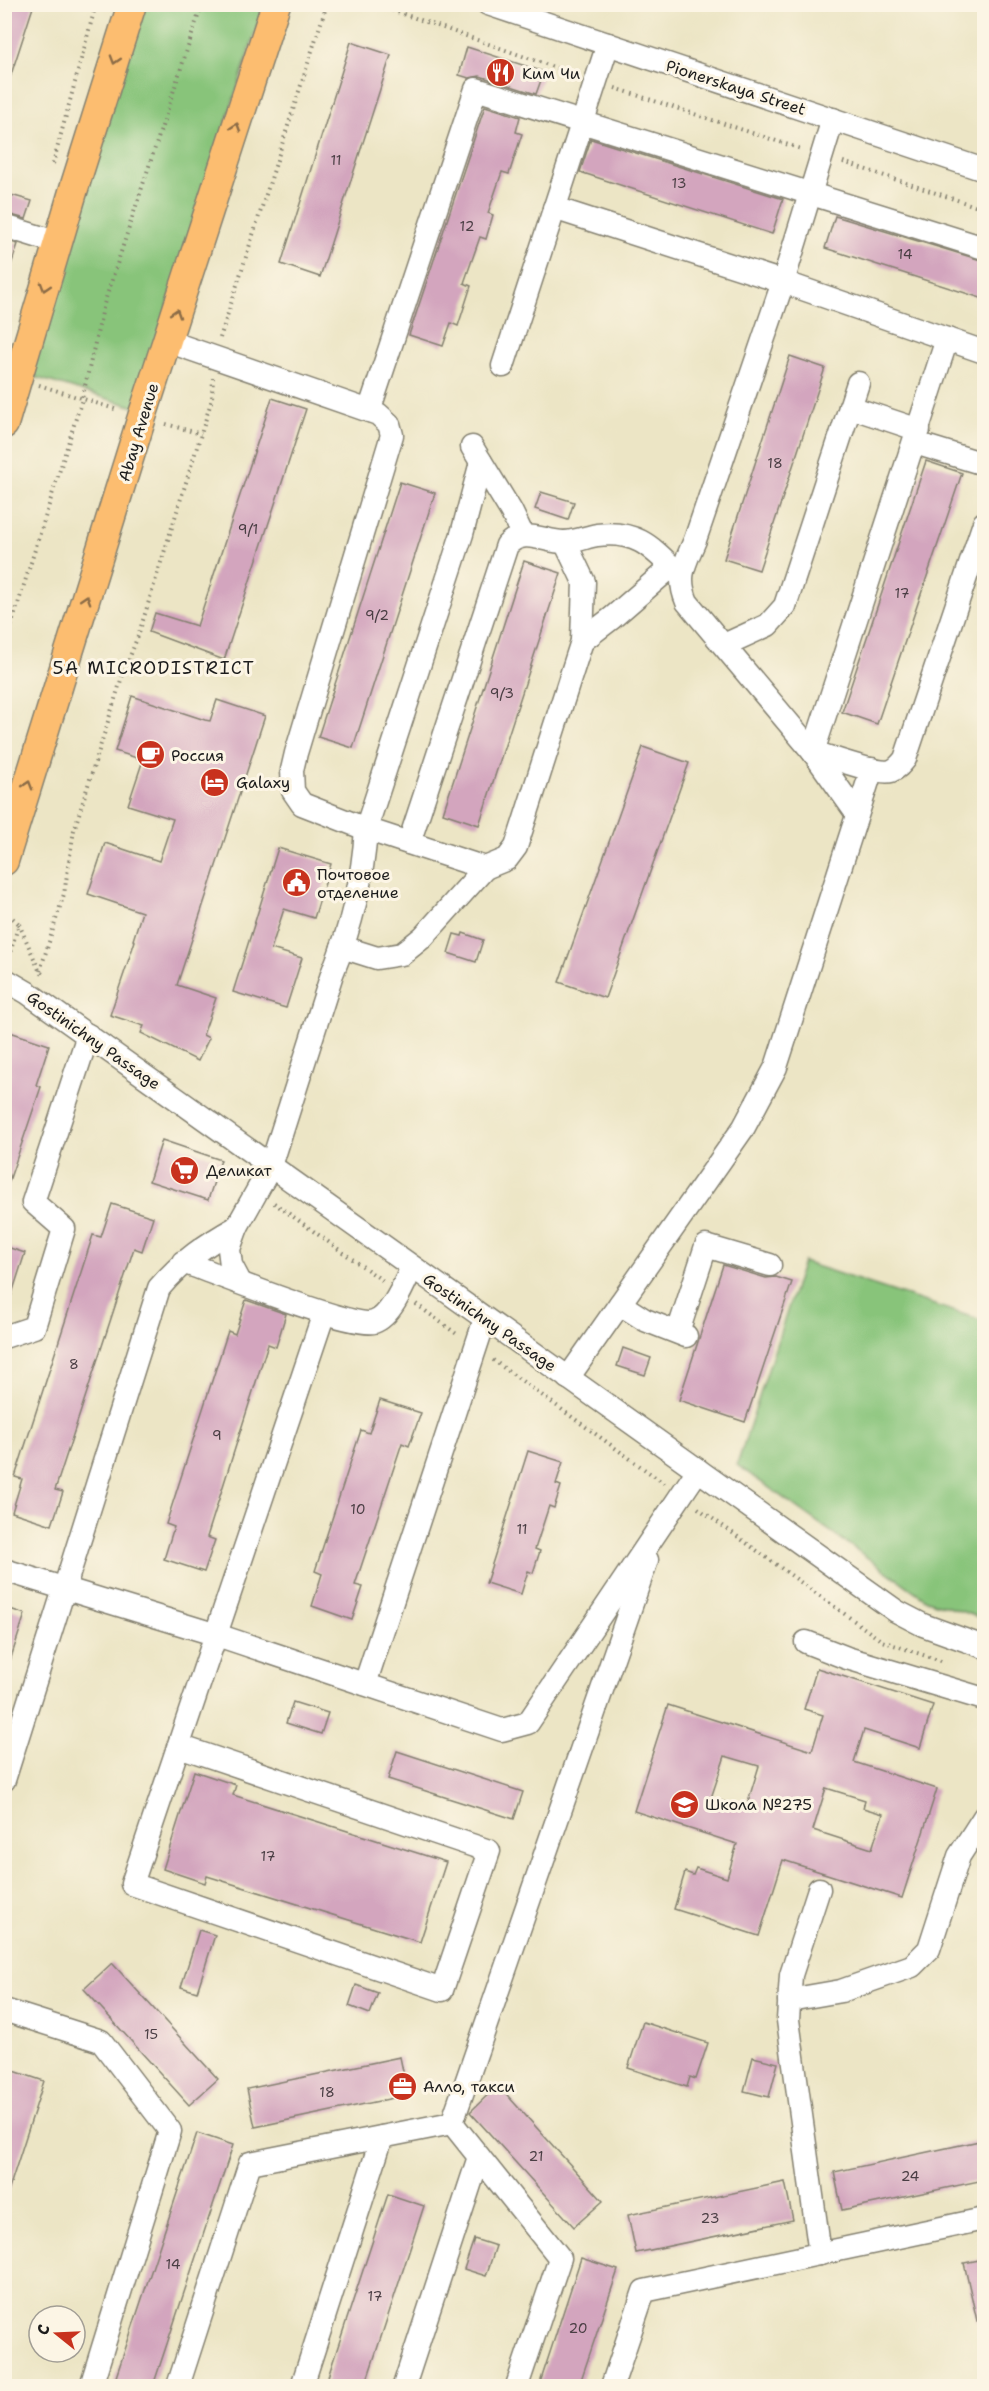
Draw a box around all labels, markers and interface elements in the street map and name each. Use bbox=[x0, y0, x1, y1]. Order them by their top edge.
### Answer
one-way arrow bbox=[110, 54, 122, 65]
street label: Pionerskaya Street bbox=[663, 55, 809, 120]
restaurant icon: Ким Чи bbox=[485, 57, 517, 89]
place label: Ким Чи bbox=[522, 63, 580, 84]
one-way arrow bbox=[229, 122, 241, 133]
house number: 11 bbox=[330, 151, 342, 169]
house number: 13 bbox=[672, 174, 686, 192]
house number: 12 bbox=[460, 217, 474, 235]
house number: 14 bbox=[897, 245, 913, 263]
one-way arrow bbox=[40, 281, 52, 292]
one-way arrow bbox=[169, 308, 181, 319]
street label: Abay Avenue bbox=[114, 380, 163, 484]
house number: 18 bbox=[767, 454, 783, 472]
house number: 9/1 bbox=[238, 520, 258, 538]
house number: 17 bbox=[895, 584, 909, 602]
one-way arrow bbox=[79, 594, 91, 605]
house number: 9/2 bbox=[365, 606, 389, 624]
district label: 5A MICRODISTRICT bbox=[53, 656, 255, 680]
house number: 9/3 bbox=[490, 684, 514, 702]
cafe icon: Россия bbox=[134, 739, 166, 771]
place label: Россия bbox=[171, 745, 224, 766]
hotel icon: Galaxy bbox=[199, 766, 231, 798]
place label: Galaxy bbox=[236, 772, 290, 793]
one-way arrow bbox=[21, 780, 33, 791]
place label: Почтовое отделение bbox=[317, 864, 399, 903]
public building icon: Почтовое отделение bbox=[280, 867, 312, 899]
street label: Gostinichny Passage bbox=[23, 986, 165, 1094]
supermarket icon: Деликат bbox=[169, 1154, 201, 1186]
place label: Деликат bbox=[206, 1160, 273, 1181]
street label: Gostinichny Passage bbox=[419, 1268, 561, 1376]
house number: 8 bbox=[69, 1355, 79, 1373]
house number: 9 bbox=[212, 1426, 222, 1444]
house number: 10 bbox=[350, 1500, 366, 1518]
house number: 11 bbox=[516, 1520, 528, 1538]
school or university icon: Школа №275 bbox=[668, 1788, 700, 1820]
place label: Школа №275 bbox=[705, 1794, 812, 1815]
house number: 17 bbox=[261, 1847, 275, 1865]
house number: 15 bbox=[144, 2025, 158, 2043]
office icon: Алло, такси bbox=[386, 2070, 418, 2102]
place label: Алло, такси bbox=[423, 2076, 515, 2097]
house number: 18 bbox=[319, 2083, 335, 2101]
house number: 21 bbox=[529, 2147, 543, 2165]
house number: 24 bbox=[901, 2167, 920, 2185]
house number: 23 bbox=[701, 2209, 719, 2227]
house number: 14 bbox=[165, 2255, 181, 2273]
house number: 17 bbox=[368, 2287, 382, 2305]
north arrow bbox=[27, 2304, 87, 2364]
house number: 20 bbox=[568, 2319, 588, 2337]
text: С bbox=[32, 2321, 55, 2337]

